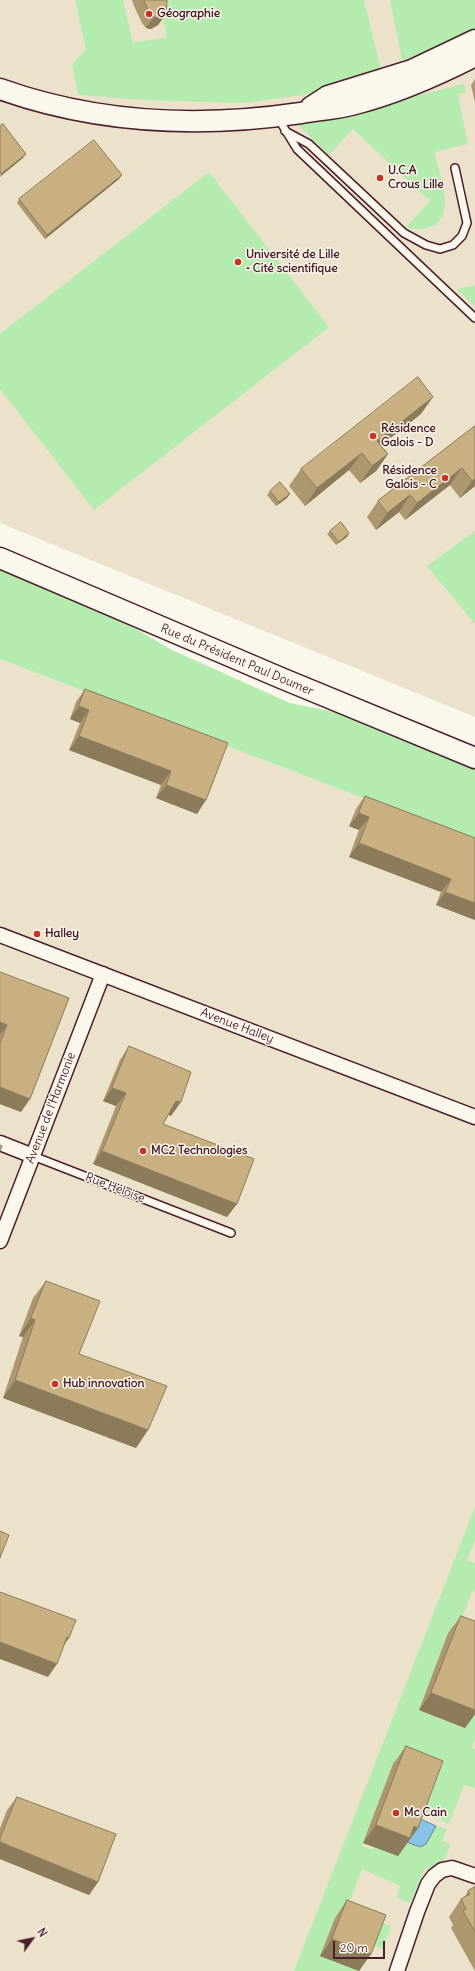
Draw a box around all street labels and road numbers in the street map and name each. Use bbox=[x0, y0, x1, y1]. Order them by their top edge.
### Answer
street label: Rue du Président Paul Doumer bbox=[158, 621, 316, 699]
street label: Avenue Halley bbox=[198, 1005, 276, 1047]
street label: Avenue de l'Harmonie bbox=[23, 1050, 79, 1166]
street label: Rue Héloise bbox=[83, 1170, 147, 1206]

